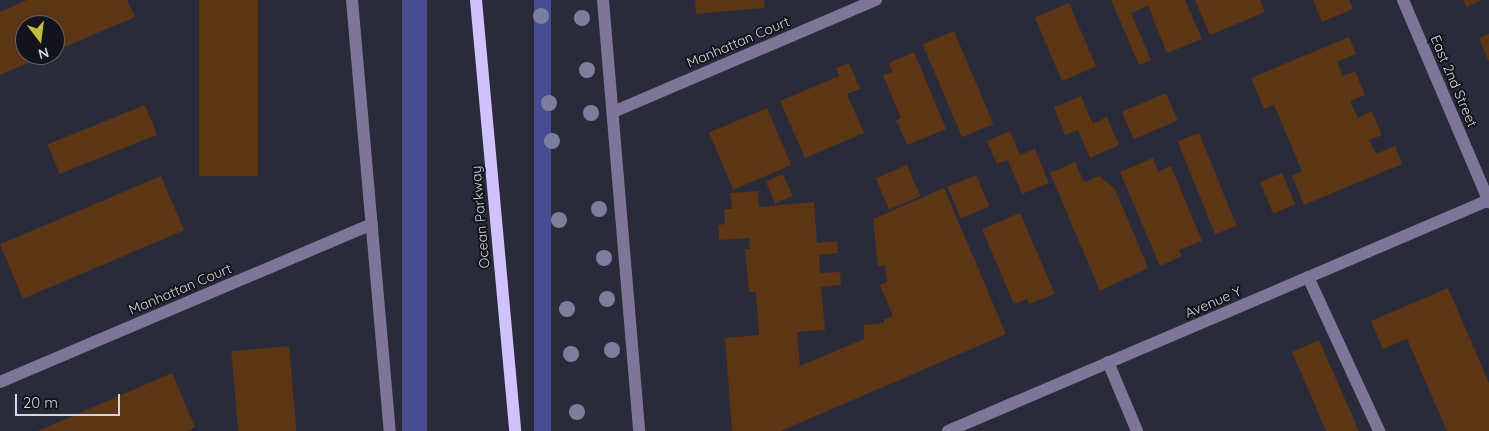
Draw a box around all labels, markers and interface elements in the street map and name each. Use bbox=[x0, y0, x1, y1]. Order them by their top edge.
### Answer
street label: Manhattan Court bbox=[684, 13, 792, 71]
north arrow bbox=[15, 15, 65, 65]
street label: East 2nd Street bbox=[1427, 33, 1481, 129]
text: N bbox=[36, 43, 51, 64]
street label: Ocean Parkway bbox=[467, 165, 493, 269]
street label: Manhattan Court bbox=[126, 260, 234, 318]
street label: Avenue Y bbox=[1182, 283, 1244, 321]
scale bar bbox=[18, 384, 122, 416]
text: 20 m bbox=[23, 393, 58, 412]

